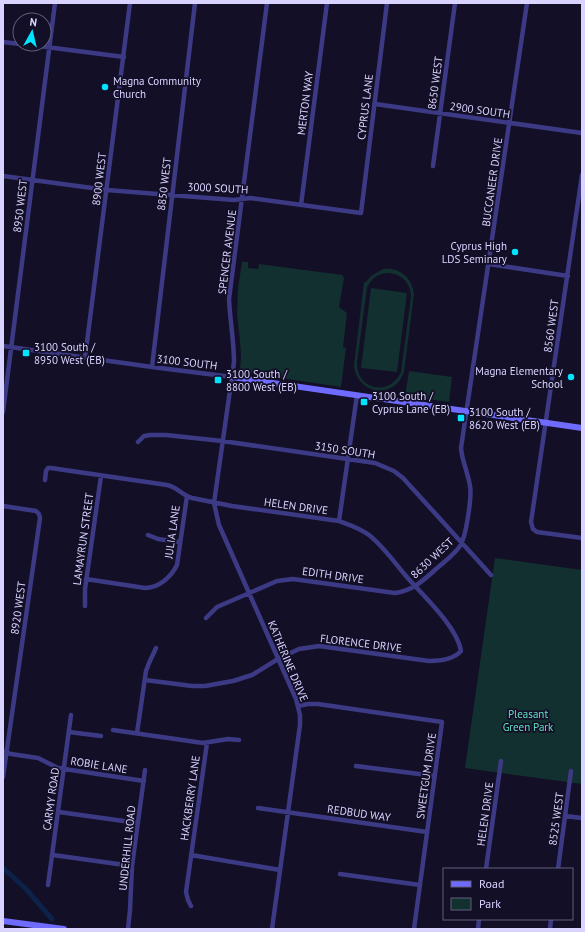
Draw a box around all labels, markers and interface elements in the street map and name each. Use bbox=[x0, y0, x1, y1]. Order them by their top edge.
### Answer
north arrow bbox=[12, 12, 52, 52]
text: N bbox=[29, 15, 38, 30]
street label: 8650 WEST bbox=[424, 55, 446, 111]
street label: MERTON WAY bbox=[294, 69, 316, 136]
street label: CYPRUS LANE bbox=[354, 73, 376, 141]
place label: Magna Community Church bbox=[113, 74, 202, 101]
marker: Magna Community Church bbox=[100, 82, 110, 92]
street label: 2900 SOUTH bbox=[449, 99, 511, 121]
street label: BUCCANEER DRIVE bbox=[479, 136, 505, 227]
street label: 8900 WEST bbox=[89, 152, 109, 206]
street label: 8850 WEST bbox=[154, 157, 174, 211]
street label: 8950 WEST bbox=[10, 179, 30, 233]
street label: 3000 SOUTH bbox=[187, 179, 249, 197]
street label: SPENCER AVENUE bbox=[215, 209, 239, 295]
place label: Cyprus High LDS Seminary bbox=[442, 239, 508, 266]
marker: Cyprus High LDS Seminary bbox=[510, 247, 520, 257]
street label: 8560 WEST bbox=[540, 298, 562, 354]
place label: 3100 South / 8950 West (EB) bbox=[34, 340, 105, 367]
marker: 3100 South / 8950 West (EB) bbox=[21, 348, 31, 358]
street label: 3100 SOUTH bbox=[156, 351, 218, 373]
place label: Magna Elementary School bbox=[475, 364, 564, 391]
place label: 3100 South / 8800 West (EB) bbox=[226, 367, 297, 394]
marker: Magna Elementary School bbox=[566, 372, 576, 382]
marker: 3100 South / 8800 West (EB) bbox=[213, 375, 223, 385]
place label: 3100 South / Cyprus Lane (EB) bbox=[372, 389, 450, 416]
marker: 3100 South / Cyprus Lane (EB) bbox=[359, 397, 369, 407]
place label: 3100 South / 8620 West (EB) bbox=[469, 405, 540, 432]
marker: 3100 South / 8620 West (EB) bbox=[456, 413, 466, 423]
street label: 3150 SOUTH bbox=[314, 438, 376, 462]
street label: LAMAYRUN STREET bbox=[70, 492, 96, 586]
street label: HELEN DRIVE bbox=[263, 495, 329, 517]
street label: JULIA LANE bbox=[161, 504, 183, 561]
street label: 8630 WEST bbox=[408, 535, 456, 581]
street label: EDITH DRIVE bbox=[301, 564, 365, 586]
street label: 8920 WEST bbox=[7, 580, 29, 636]
street label: KATHERINE DRIVE bbox=[265, 618, 311, 704]
street label: FLORENCE DRIVE bbox=[319, 631, 403, 655]
park label: Pleasant Green Park bbox=[503, 707, 554, 734]
street label: SWEETGUM DRIVE bbox=[413, 732, 439, 820]
street label: ROBIE LANE bbox=[69, 754, 129, 776]
street label: HACKBERRY LANE bbox=[177, 755, 203, 841]
street label: CARMY ROAD bbox=[40, 767, 62, 831]
street label: HELEN DRIVE bbox=[474, 781, 496, 847]
street label: 8525 WEST bbox=[545, 791, 567, 847]
street label: REDBUD WAY bbox=[326, 802, 392, 824]
street label: UNDERHILL ROAD bbox=[116, 805, 138, 891]
legend bbox=[443, 868, 573, 920]
text: Road bbox=[479, 876, 504, 891]
text: Park bbox=[479, 896, 501, 911]

